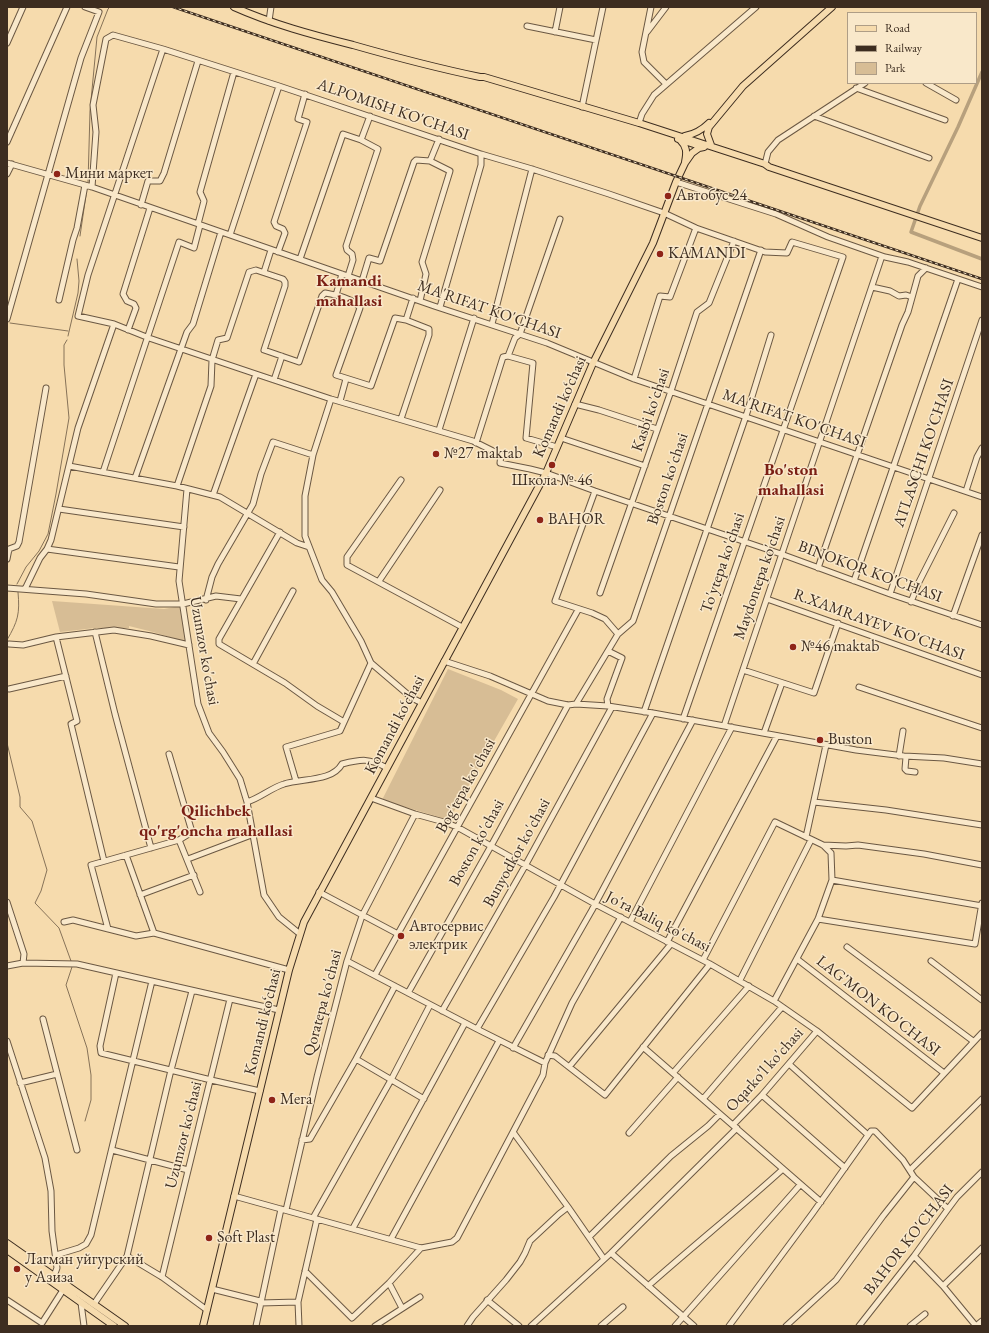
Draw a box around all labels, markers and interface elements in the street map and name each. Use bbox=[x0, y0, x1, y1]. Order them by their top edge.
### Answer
legend bbox=[847, 12, 977, 84]
text: Road bbox=[885, 20, 910, 36]
text: Railway bbox=[885, 40, 922, 56]
text: Park bbox=[885, 60, 905, 76]
street label: ALPOMISH KO'CHASI bbox=[314, 75, 472, 145]
place label: Мини маркет bbox=[65, 164, 153, 184]
marker: Мини маркет bbox=[52, 169, 62, 179]
place label: Автобус 24 bbox=[676, 186, 747, 206]
marker: Автобус 24 bbox=[663, 191, 673, 201]
place label: KAMANDI bbox=[668, 244, 746, 264]
marker: KAMANDI bbox=[655, 249, 665, 259]
district label: Kamandi mahallasi bbox=[316, 271, 382, 311]
street label: MA'RIFAT KO'CHASI bbox=[415, 276, 563, 344]
street label: Komandi ko‘chasi bbox=[529, 353, 591, 461]
street label: Kasbi ko'chasi bbox=[628, 366, 674, 454]
street label: ATLASCHI KO'CHASI bbox=[890, 376, 958, 530]
street label: MA'RIFAT KO'CHASI bbox=[720, 385, 868, 453]
street label: Boston ko'chasi bbox=[643, 431, 693, 527]
place label: №27 maktab bbox=[444, 444, 522, 464]
marker: №27 maktab bbox=[431, 449, 441, 459]
marker: Школа № 46 bbox=[547, 460, 557, 470]
district label: Bo'ston mahallasi bbox=[758, 460, 824, 500]
place label: Школа № 46 bbox=[511, 471, 593, 491]
place label: BAHOR bbox=[548, 510, 605, 530]
street label: To'ytepa ko'chasi bbox=[697, 510, 749, 616]
street label: Maydontepa ko'chasi bbox=[730, 514, 790, 642]
marker: BAHOR bbox=[535, 515, 545, 525]
street label: BINOKOR KO'CHASI bbox=[795, 537, 945, 607]
street label: R.XAMRAYEV KO'CHASI bbox=[791, 585, 967, 665]
street label: Uzumzor ko'chasi bbox=[185, 595, 223, 707]
place label: №46 maktab bbox=[801, 637, 879, 657]
marker: №46 maktab bbox=[788, 642, 798, 652]
street label: Komandi ko‘chasi bbox=[361, 672, 429, 778]
place label: Buston bbox=[828, 730, 872, 750]
street label: Bog'tepa ko'chasi bbox=[432, 735, 500, 837]
marker: Buston bbox=[815, 735, 825, 745]
street label: Bunyodkor ko'chasi bbox=[479, 795, 555, 911]
street label: Boston ko'chasi bbox=[445, 796, 509, 890]
district label: Qilichbek qo'rg'oncha mahallasi bbox=[139, 801, 293, 841]
street label: Jo'ra Baliq ko'chasi bbox=[602, 887, 714, 957]
place label: Автосервис электрик bbox=[409, 917, 484, 955]
marker: Автосервис электрик bbox=[396, 931, 406, 941]
street label: Qoratepa ko'chasi bbox=[300, 948, 346, 1058]
street label: LAG'MON KO'CHASI bbox=[812, 952, 944, 1060]
street label: Komandi ko‘chasi bbox=[240, 967, 286, 1077]
street label: Oqarko'l ko'chasi bbox=[722, 1024, 808, 1116]
street label: Uzumzor ko'chasi bbox=[161, 1079, 207, 1191]
place label: Мега bbox=[280, 1090, 312, 1110]
marker: Мега bbox=[267, 1095, 277, 1105]
street label: BAHOR KO'CHASI bbox=[860, 1181, 958, 1299]
place label: Soft Plast bbox=[217, 1228, 275, 1248]
marker: Soft Plast bbox=[204, 1233, 214, 1243]
place label: Лагман уйгурский у Азиза bbox=[25, 1250, 144, 1288]
marker: Лагман уйгурский у Азиза bbox=[12, 1264, 22, 1274]

